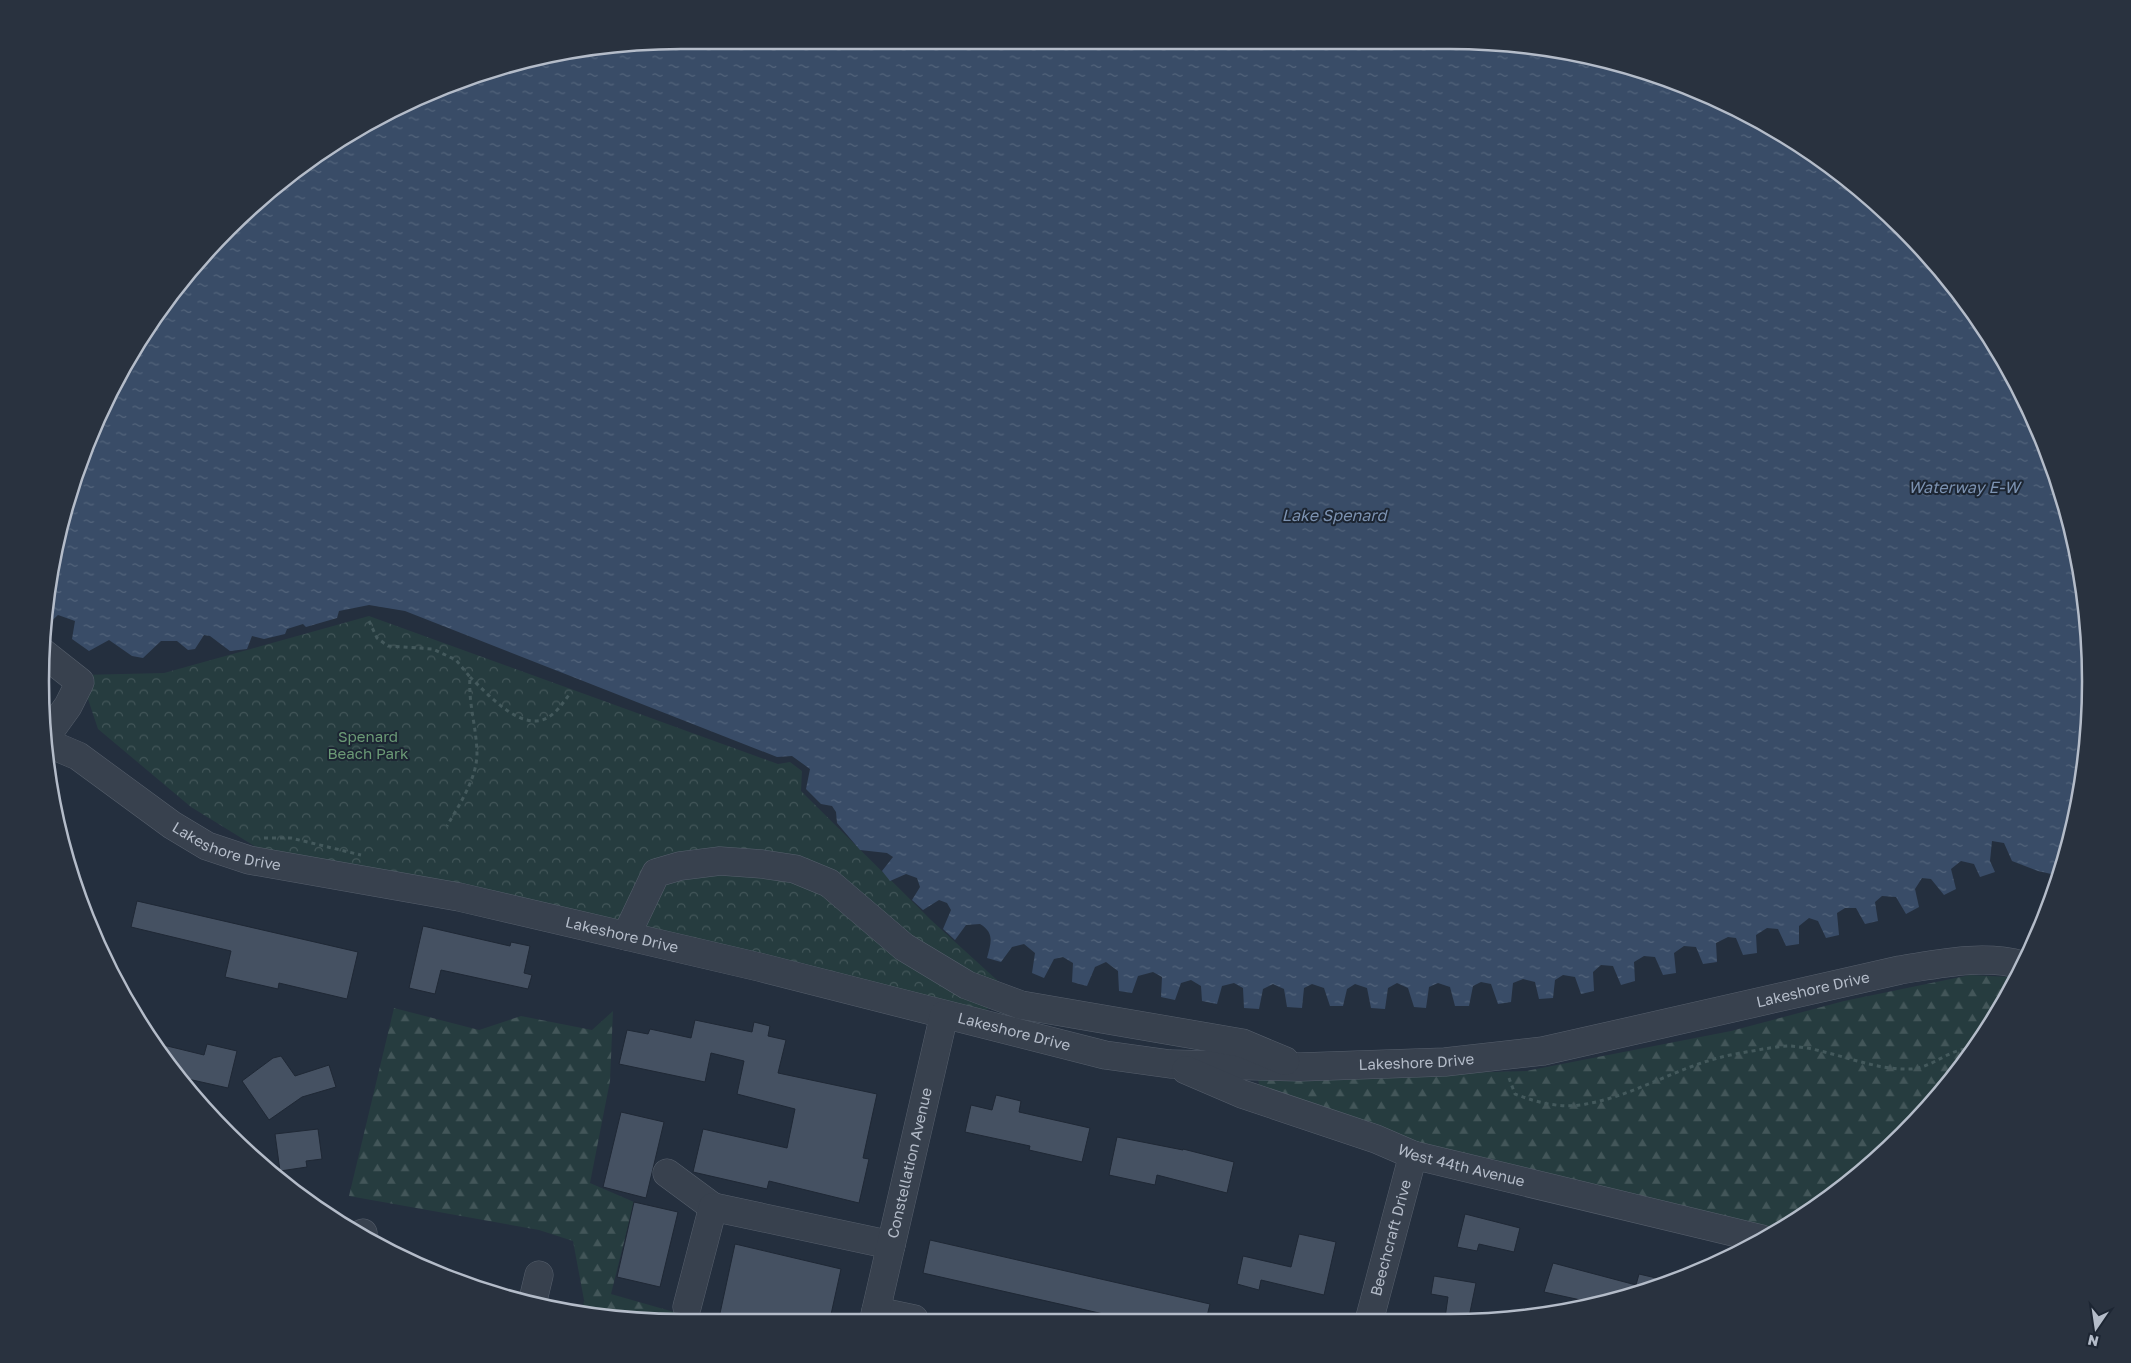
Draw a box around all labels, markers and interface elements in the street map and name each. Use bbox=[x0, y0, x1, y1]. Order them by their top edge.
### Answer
water label: Waterway E-W bbox=[1908, 477, 2022, 497]
water label: Lake Spenard bbox=[1282, 505, 1388, 525]
park label: Spenard Beach Park bbox=[328, 727, 409, 762]
street label: Lakeshore Drive bbox=[169, 817, 283, 874]
street label: Lakeshore Drive bbox=[564, 912, 681, 956]
street label: Lakeshore Drive bbox=[1754, 967, 1871, 1010]
street label: Lakeshore Drive bbox=[956, 1008, 1073, 1054]
street label: Lakeshore Drive bbox=[1358, 1049, 1475, 1073]
street label: Constellation Avenue bbox=[883, 1085, 935, 1240]
street label: West 44th Avenue bbox=[1395, 1140, 1527, 1190]
street label: Beechcraft Drive bbox=[1366, 1177, 1414, 1298]
north arrow bbox=[2071, 1303, 2121, 1353]
text: N bbox=[2086, 1332, 2100, 1351]

